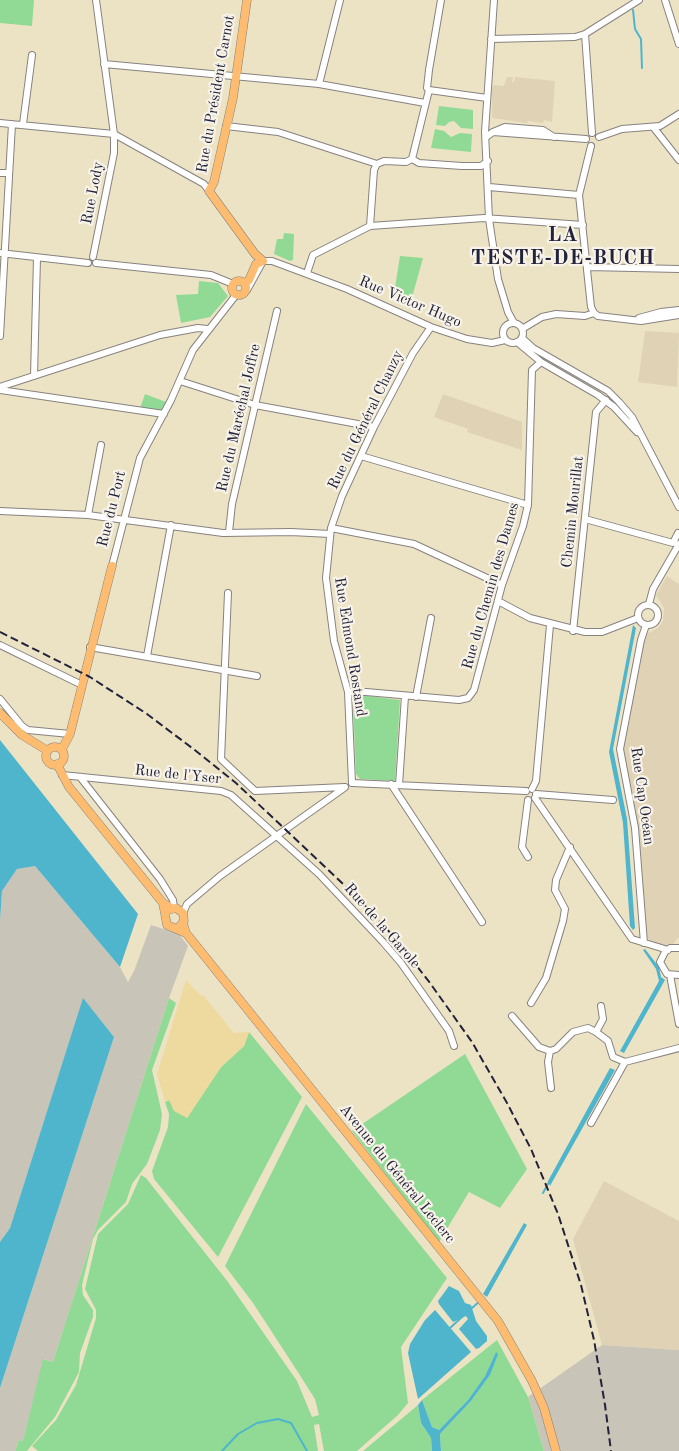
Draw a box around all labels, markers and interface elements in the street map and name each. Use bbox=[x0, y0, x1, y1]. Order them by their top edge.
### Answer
street label: Rue du Président Carnot bbox=[193, 13, 239, 175]
street label: Rue Lody bbox=[78, 160, 108, 226]
district label: LA TESTE-DE-BUCH bbox=[469, 224, 657, 271]
street label: Rue Victor Hugo bbox=[356, 272, 464, 332]
street label: Rue du Maréchal Joffre bbox=[213, 342, 265, 494]
street label: Rue du Général Chanzy bbox=[324, 347, 408, 493]
street label: Chemin Mourillat bbox=[558, 455, 588, 569]
street label: Rue du Port bbox=[94, 469, 130, 549]
street label: Rue du Chemin des Dames bbox=[458, 500, 524, 672]
street label: Rue Edmond Rostand bbox=[330, 576, 370, 718]
street label: Rue Cap Océan bbox=[626, 746, 658, 846]
street label: Rue de l'Yser bbox=[134, 762, 222, 788]
street label: Rue de la Garole bbox=[340, 880, 424, 972]
street label: Avenue du Général Leclerc bbox=[335, 1101, 459, 1247]

